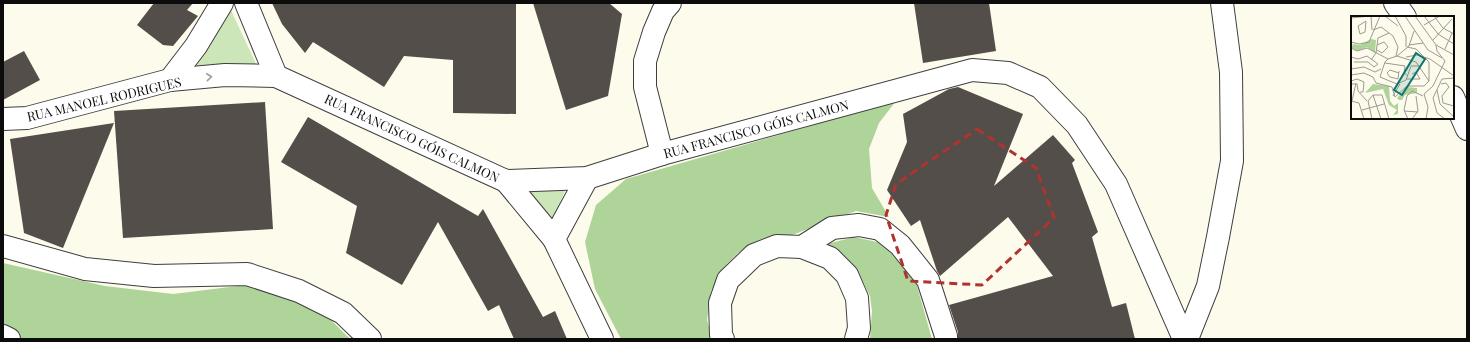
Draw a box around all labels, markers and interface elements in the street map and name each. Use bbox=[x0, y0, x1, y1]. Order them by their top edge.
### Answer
inset map bbox=[1351, 16, 1454, 119]
street label: RUA MANOEL RODRIGUES bbox=[25, 72, 183, 125]
one-way arrow bbox=[206, 72, 212, 81]
street label: RUA FRANCISCO GÓIS CALMON bbox=[322, 89, 502, 186]
street label: RUA FRANCISCO GÓIS CALMON bbox=[661, 96, 850, 161]

